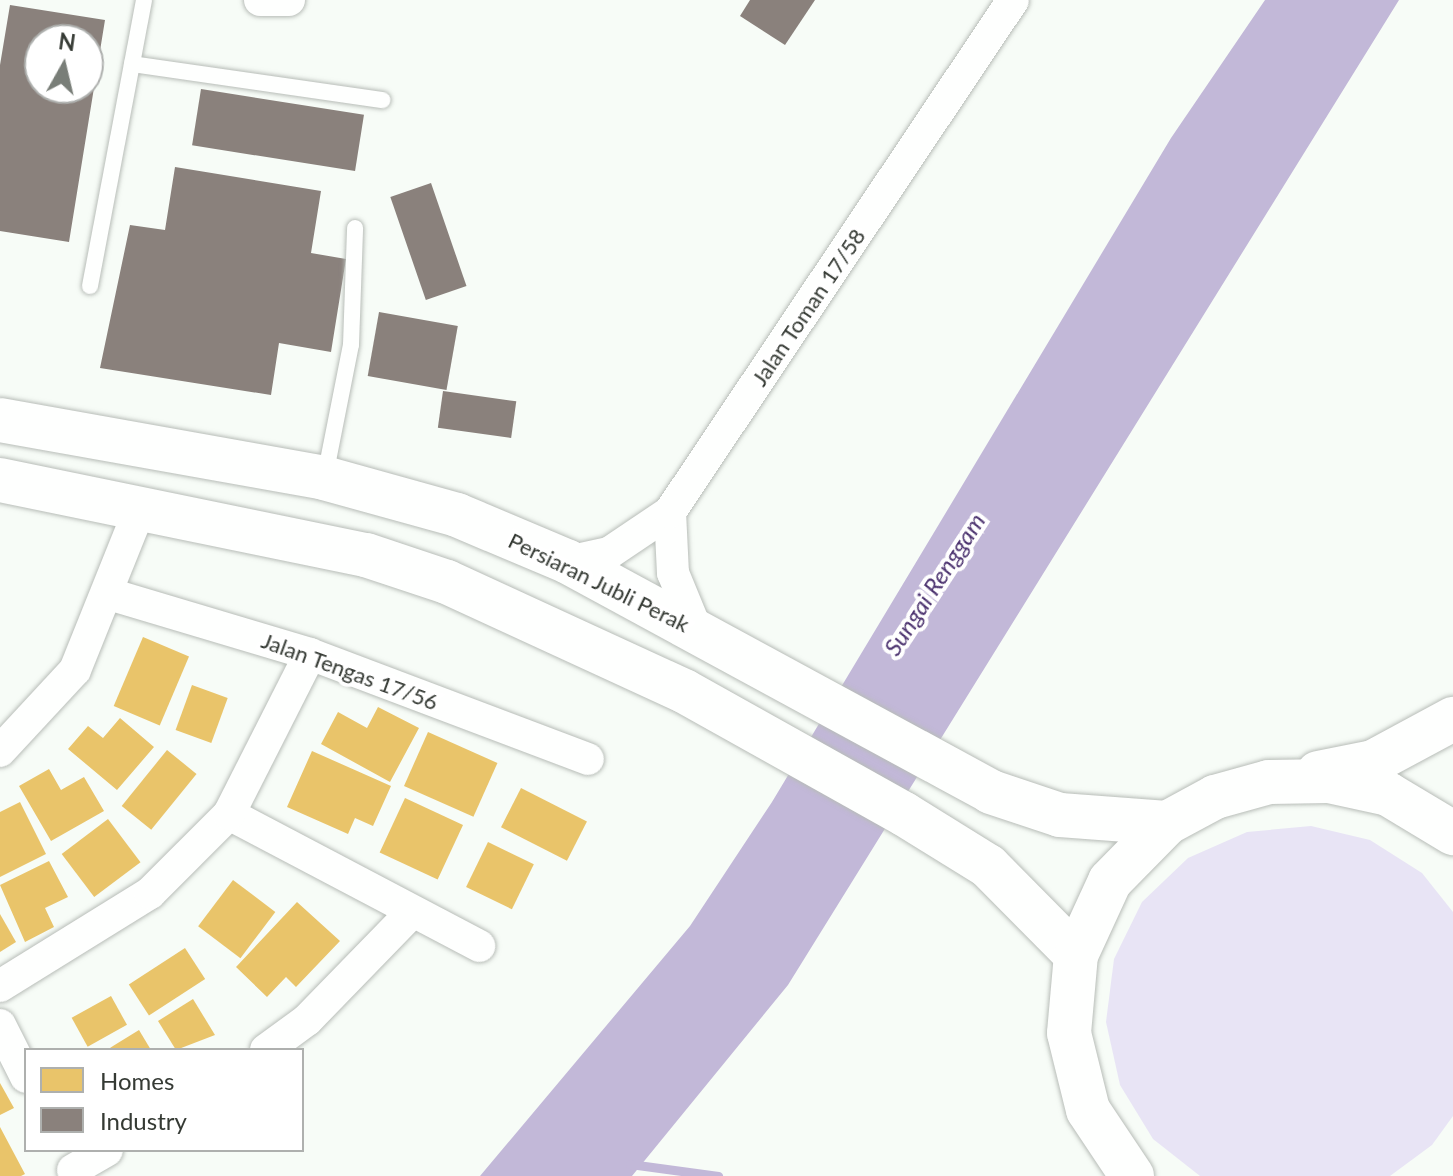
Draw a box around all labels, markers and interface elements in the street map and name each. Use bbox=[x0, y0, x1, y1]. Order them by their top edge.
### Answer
north arrow bbox=[24, 24, 104, 104]
text: N bbox=[57, 27, 77, 56]
street label: Jalan Toman 17/58 bbox=[745, 223, 871, 391]
water label: Sungai Renggam bbox=[877, 508, 991, 660]
street label: Persiaran Jubli Perak bbox=[504, 527, 694, 637]
street label: Jalan Tengas 17/56 bbox=[258, 627, 442, 715]
legend bbox=[24, 1048, 304, 1152]
text: Homes bbox=[100, 1066, 174, 1095]
text: Industry bbox=[100, 1106, 187, 1135]

